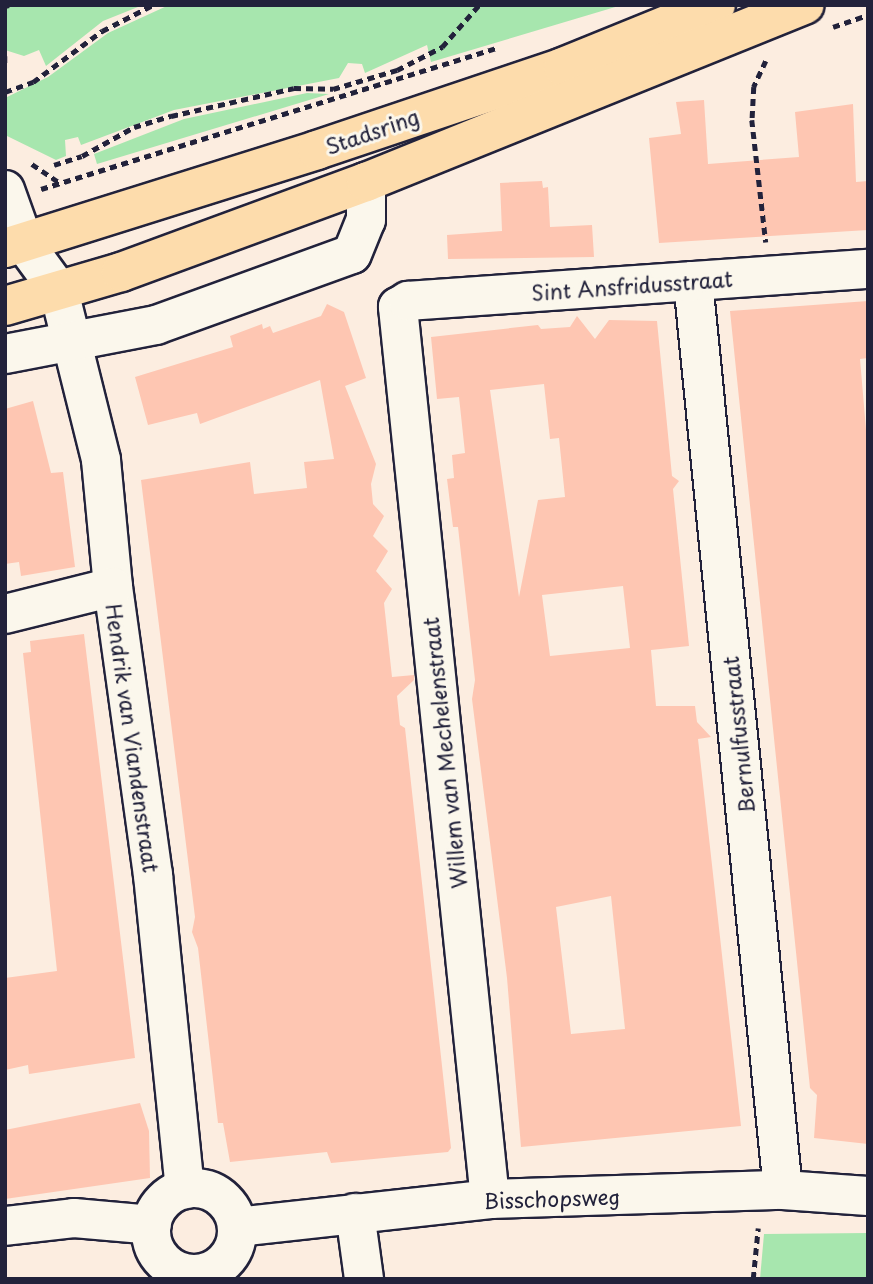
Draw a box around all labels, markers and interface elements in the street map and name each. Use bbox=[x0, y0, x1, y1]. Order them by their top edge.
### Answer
street label: Stadsring bbox=[322, 103, 422, 159]
street label: Sint Ansfridusstraat bbox=[530, 265, 734, 305]
street label: Hendrik van Viandenstraat bbox=[102, 601, 164, 875]
street label: Willem van Mechelenstraat bbox=[417, 615, 471, 891]
street label: Bernulfusstraat bbox=[717, 655, 759, 815]
street label: Bisschopsweg bbox=[483, 1183, 621, 1213]

